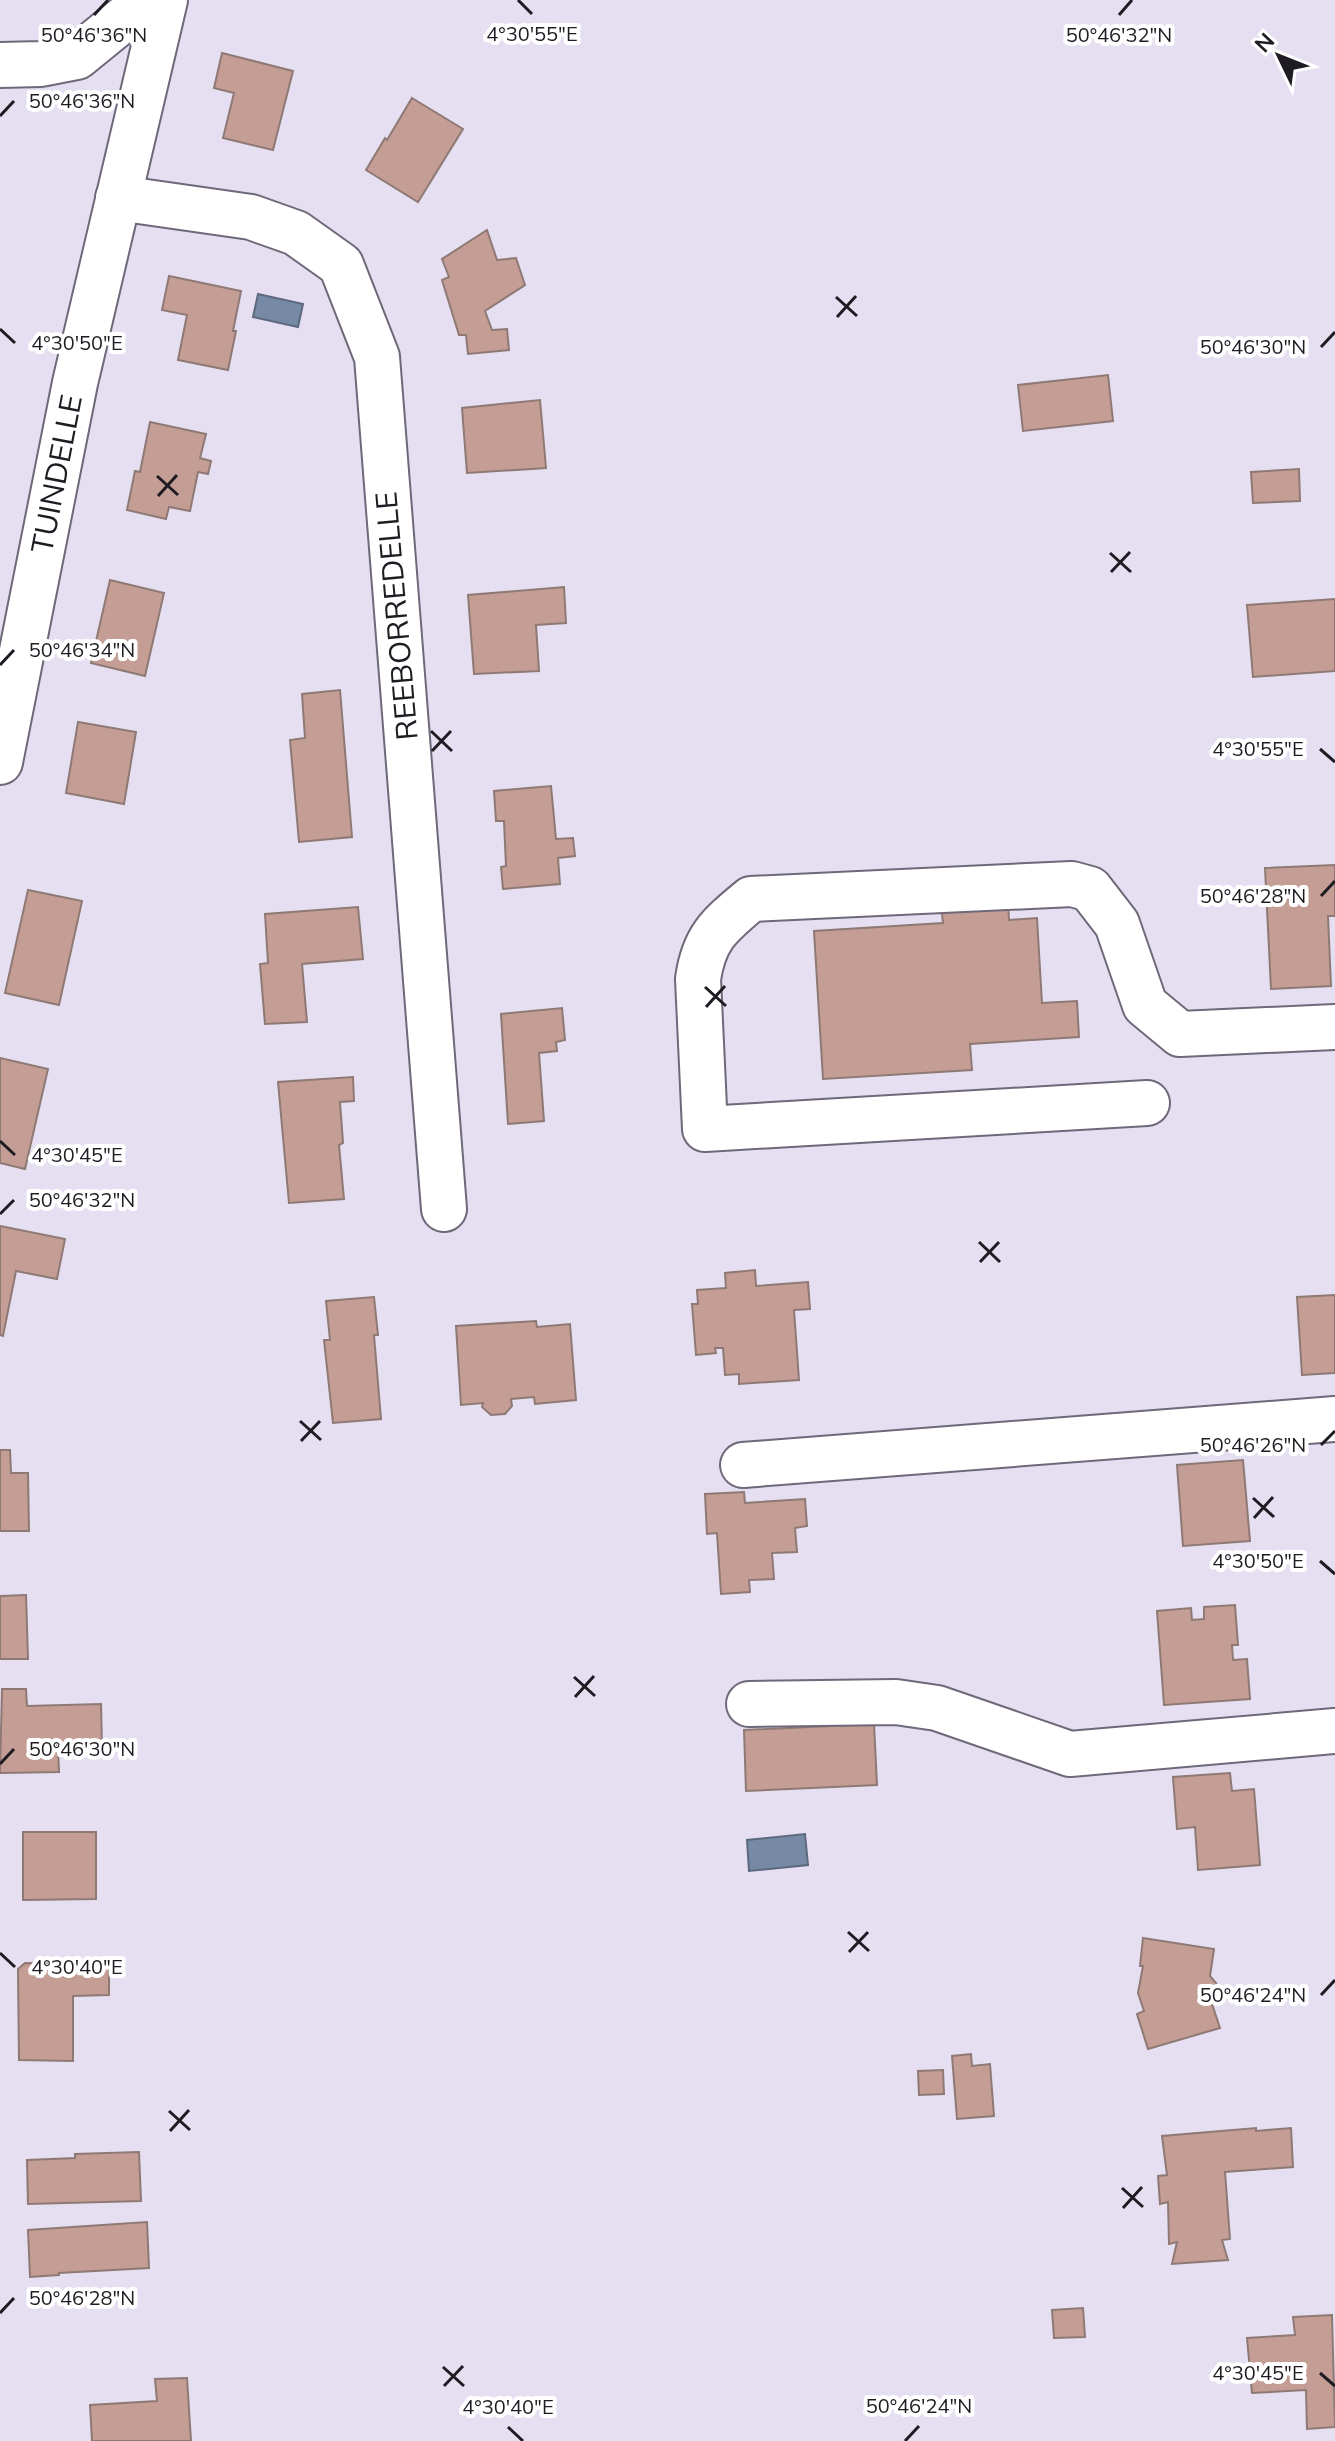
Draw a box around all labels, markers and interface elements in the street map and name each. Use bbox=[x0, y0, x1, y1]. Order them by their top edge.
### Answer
north arrow bbox=[1239, 16, 1319, 96]
text: 4°30'55"E bbox=[486, 21, 578, 46]
text: 50°46'36"N bbox=[41, 22, 147, 47]
text: 50°46'32"N bbox=[1066, 22, 1172, 47]
text: N bbox=[1248, 27, 1280, 58]
text: 50°46'36"N bbox=[29, 88, 135, 113]
text: 4°30'50"E bbox=[31, 330, 123, 355]
text: 50°46'30"N bbox=[1200, 334, 1306, 359]
street label: TUINDELLE bbox=[22, 391, 90, 556]
street label: REEBORREDELLE bbox=[366, 490, 426, 742]
text: 50°46'34"N bbox=[29, 637, 135, 662]
text: 4°30'55"E bbox=[1212, 736, 1304, 761]
text: 50°46'28"N bbox=[1200, 883, 1306, 908]
text: 4°30'45"E bbox=[31, 1142, 123, 1167]
text: 50°46'32"N bbox=[29, 1187, 135, 1212]
text: 50°46'26"N bbox=[1200, 1432, 1306, 1457]
text: 4°30'50"E bbox=[1212, 1548, 1304, 1573]
text: 50°46'30"N bbox=[29, 1736, 135, 1761]
text: 4°30'40"E bbox=[31, 1954, 123, 1979]
text: 50°46'24"N bbox=[1200, 1982, 1306, 2007]
text: 50°46'28"N bbox=[29, 2285, 135, 2310]
text: 4°30'45"E bbox=[1212, 2360, 1304, 2385]
text: 50°46'24"N bbox=[866, 2393, 972, 2418]
text: 4°30'40"E bbox=[462, 2394, 554, 2419]

